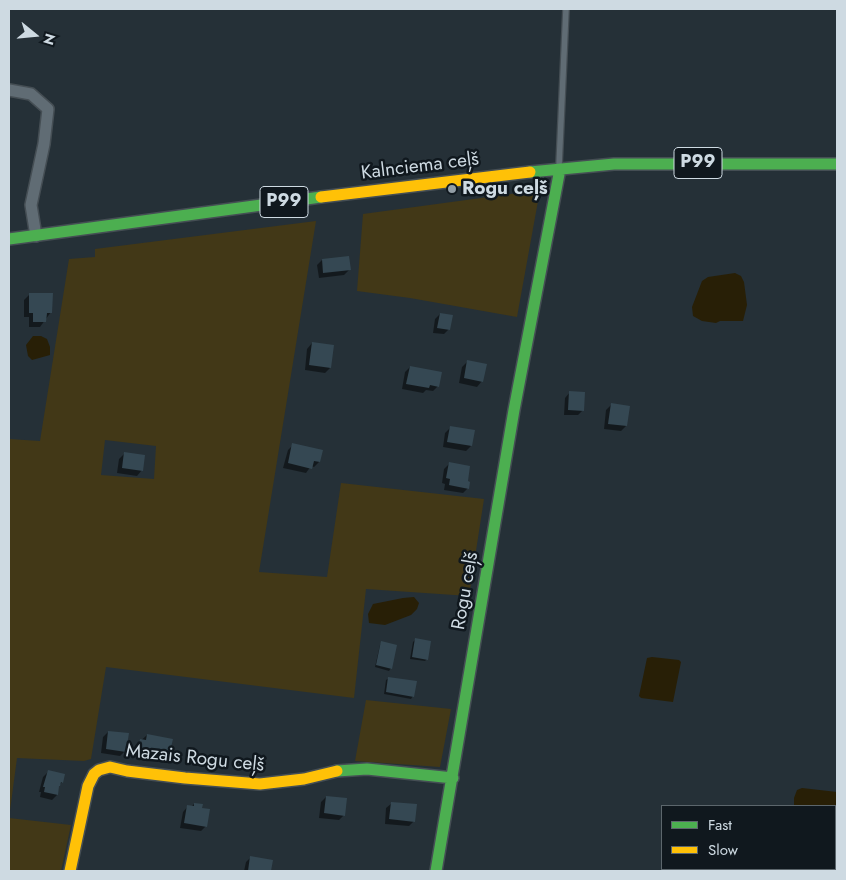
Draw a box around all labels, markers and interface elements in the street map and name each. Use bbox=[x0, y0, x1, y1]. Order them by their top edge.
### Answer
north arrow bbox=[10, 10, 60, 60]
text: N bbox=[38, 31, 61, 48]
street label: Kalnciema ceļš bbox=[360, 148, 480, 186]
road number: P99 bbox=[674, 148, 722, 178]
place label: Rogu ceļš bbox=[462, 178, 548, 200]
marker: Rogu ceļš bbox=[446, 183, 458, 195]
road number: P99 bbox=[260, 186, 308, 218]
street label: Rogu ceļš bbox=[448, 550, 484, 632]
street label: Mazais Rogu ceļš bbox=[125, 740, 265, 778]
legend bbox=[661, 805, 836, 870]
text: Fast bbox=[708, 814, 732, 836]
text: Slow bbox=[708, 839, 738, 861]

